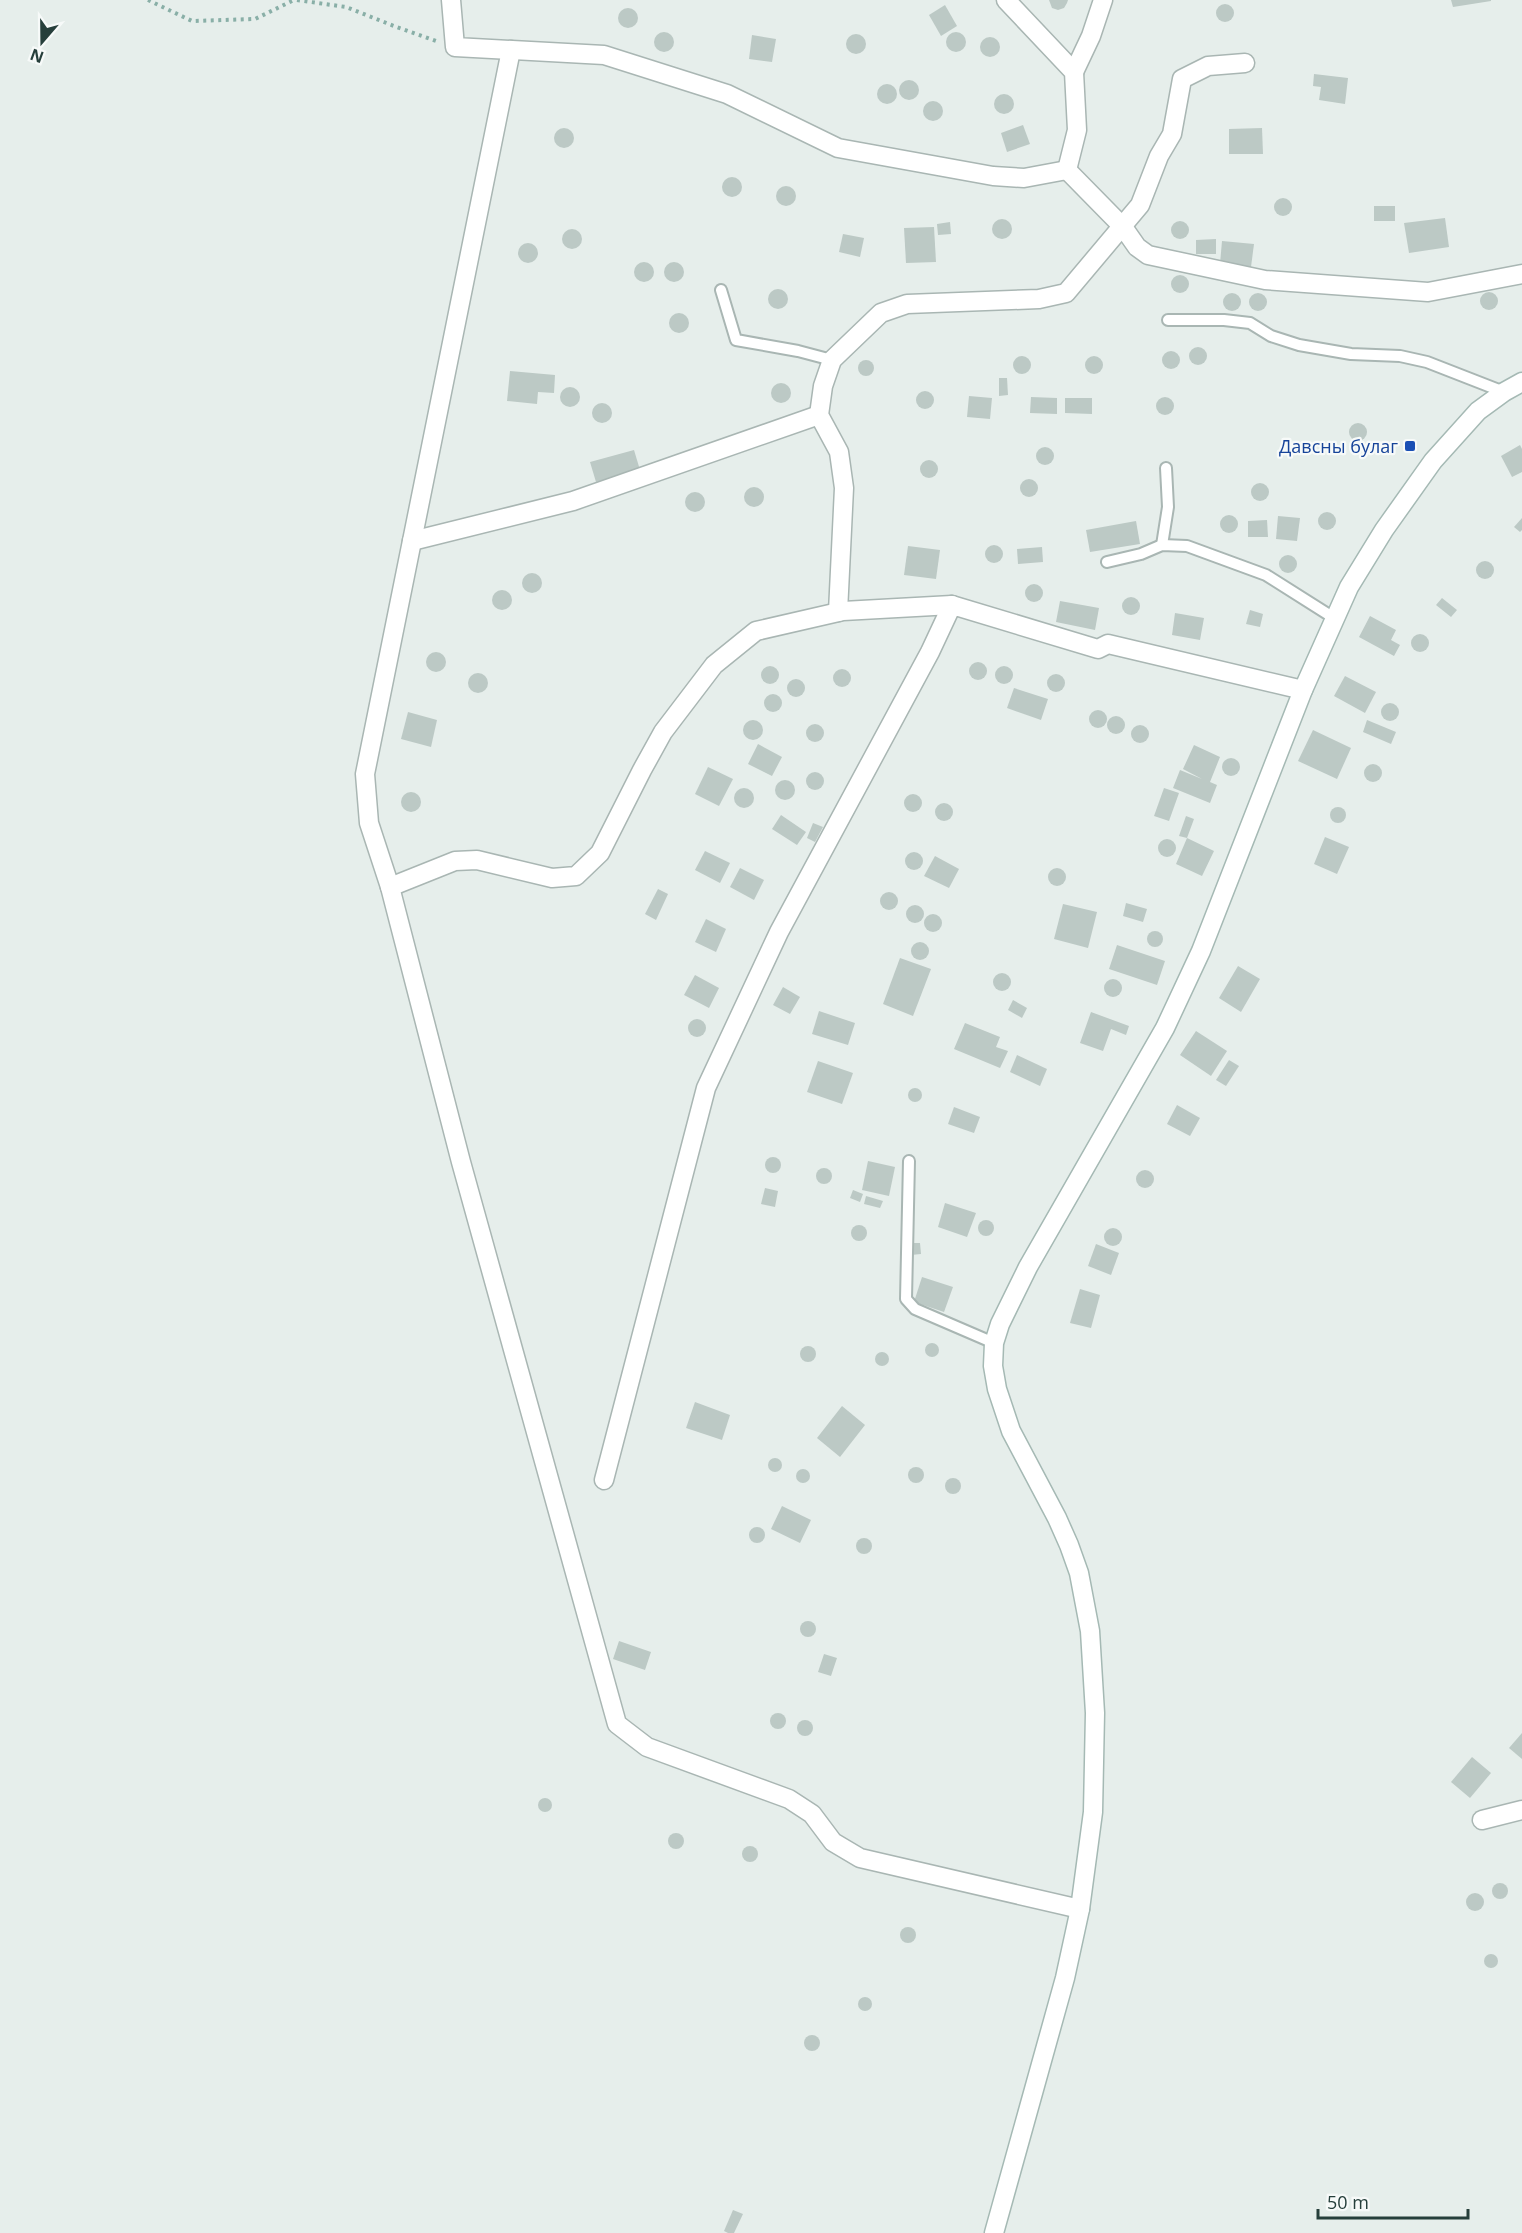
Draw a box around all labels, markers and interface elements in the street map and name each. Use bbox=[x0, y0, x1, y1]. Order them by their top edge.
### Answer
north arrow bbox=[12, 12, 72, 72]
text: N bbox=[27, 44, 47, 69]
place label: Давсны булаг bbox=[1279, 434, 1398, 458]
marker: Давсны булаг bbox=[1403, 439, 1417, 453]
scale bar bbox=[1318, 2182, 1468, 2220]
text: 50 m bbox=[1327, 2190, 1369, 2214]

